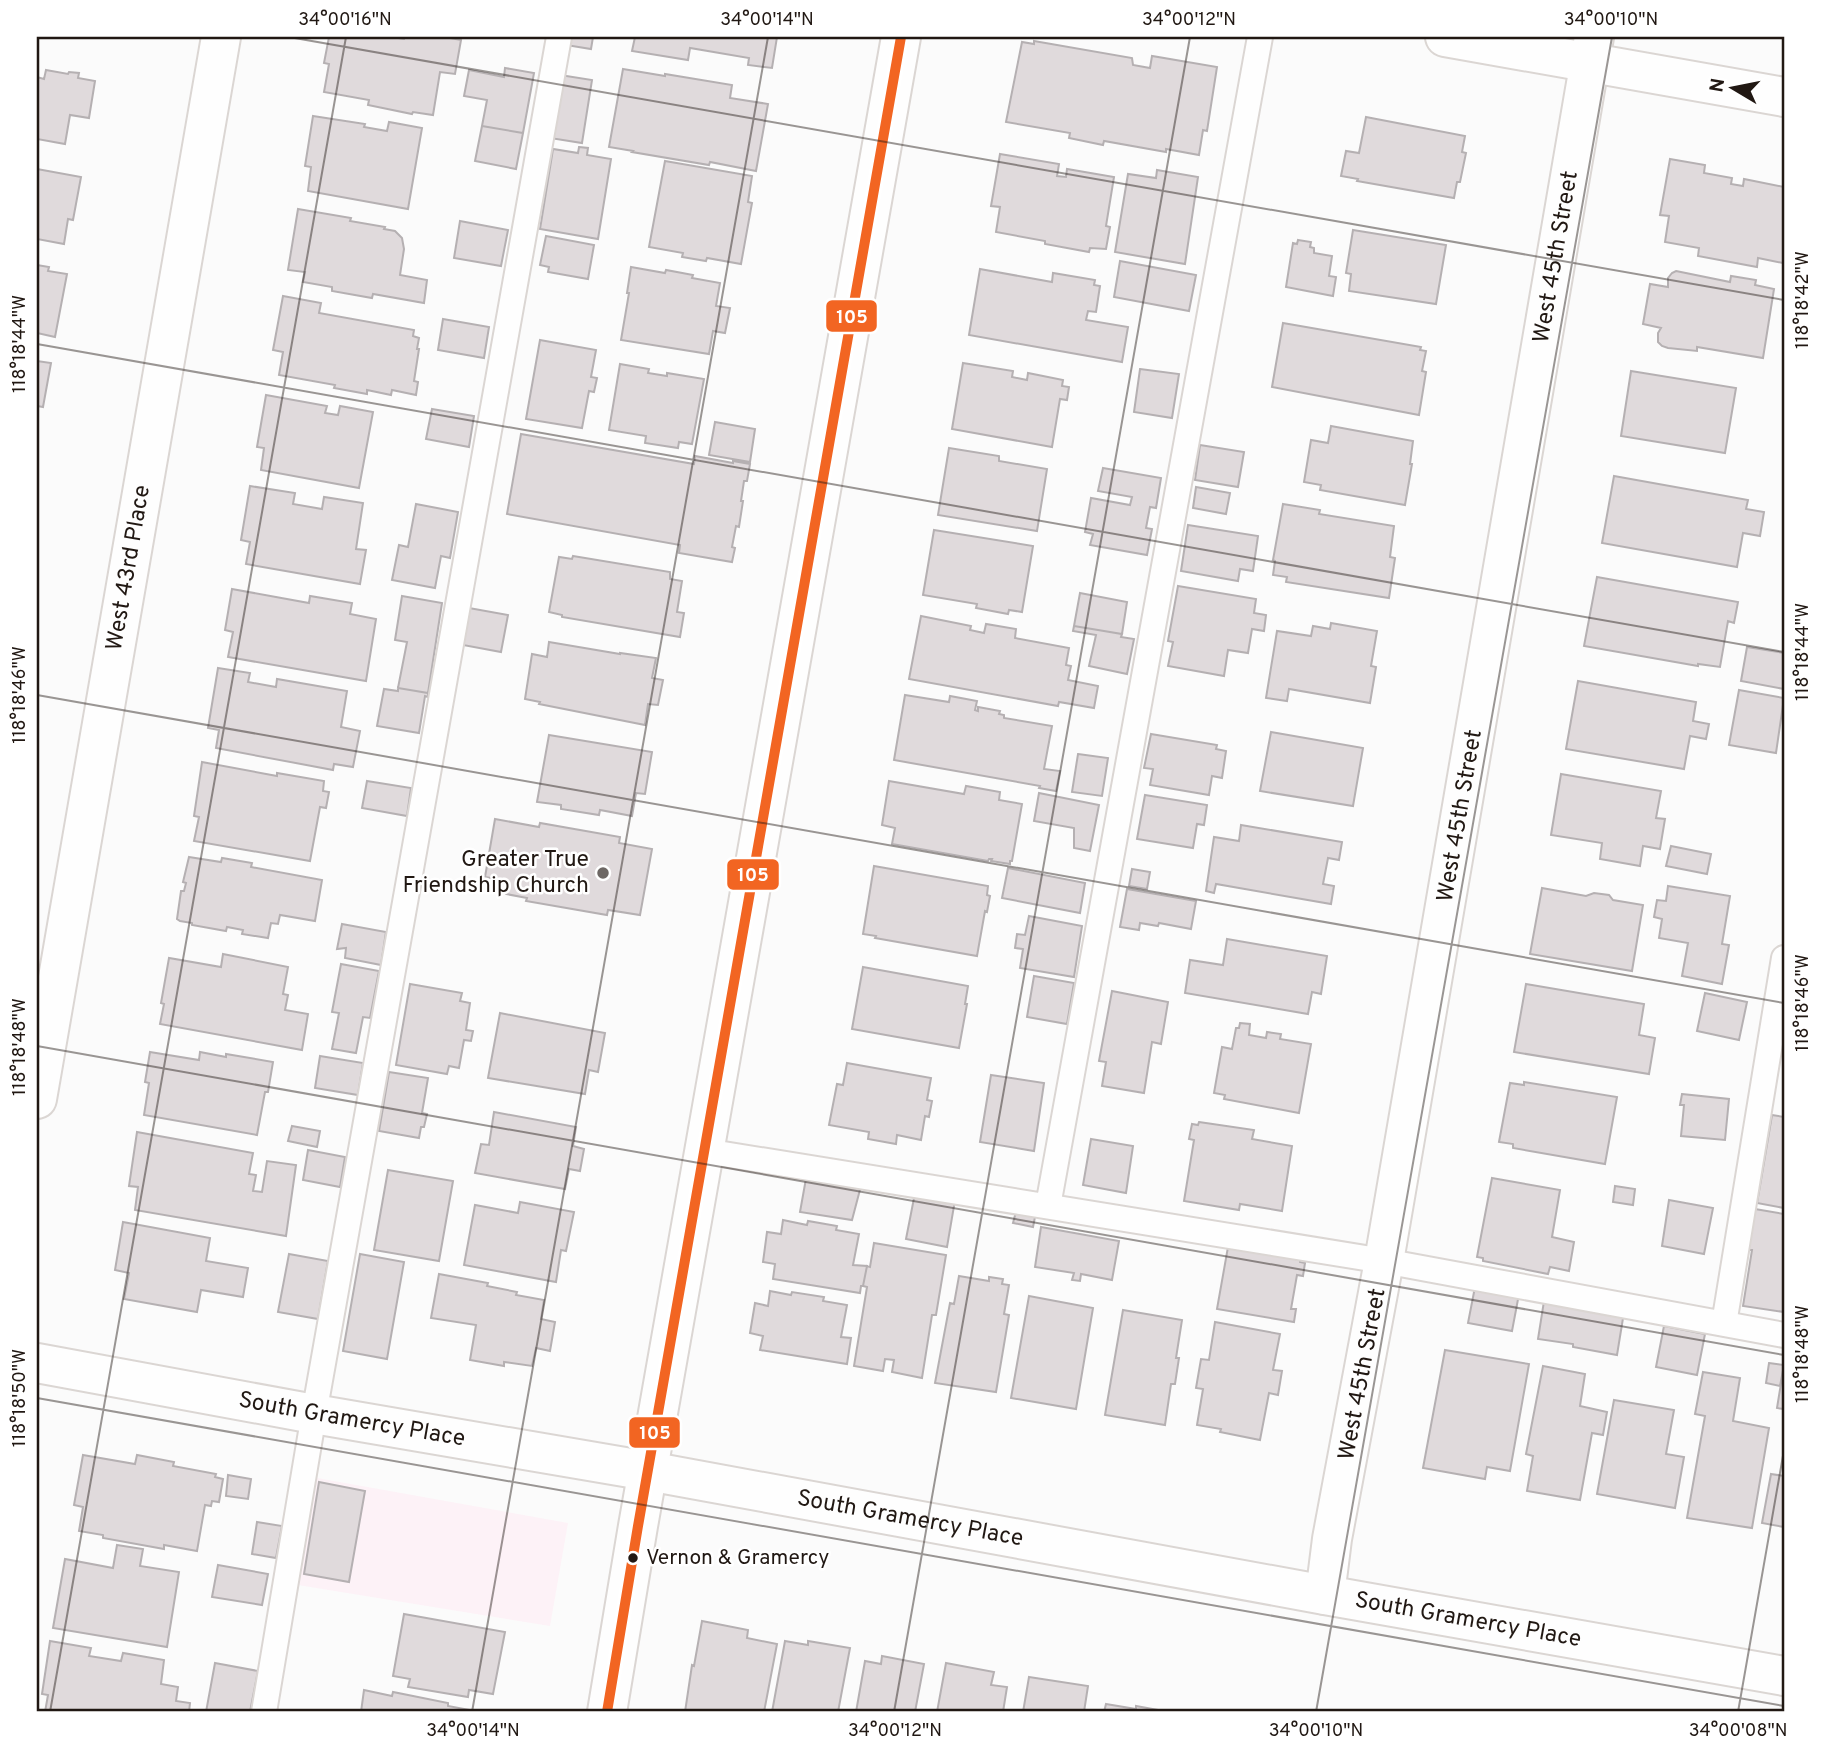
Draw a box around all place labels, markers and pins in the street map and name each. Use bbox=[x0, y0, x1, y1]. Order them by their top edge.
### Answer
place label: Greater True Friendship Church bbox=[403, 846, 589, 901]
marker: Greater True Friendship Church bbox=[595, 865, 611, 881]
place label: Vernon & Gramercy bbox=[646, 1545, 829, 1572]
marker: Vernon & Gramercy bbox=[626, 1551, 640, 1565]

